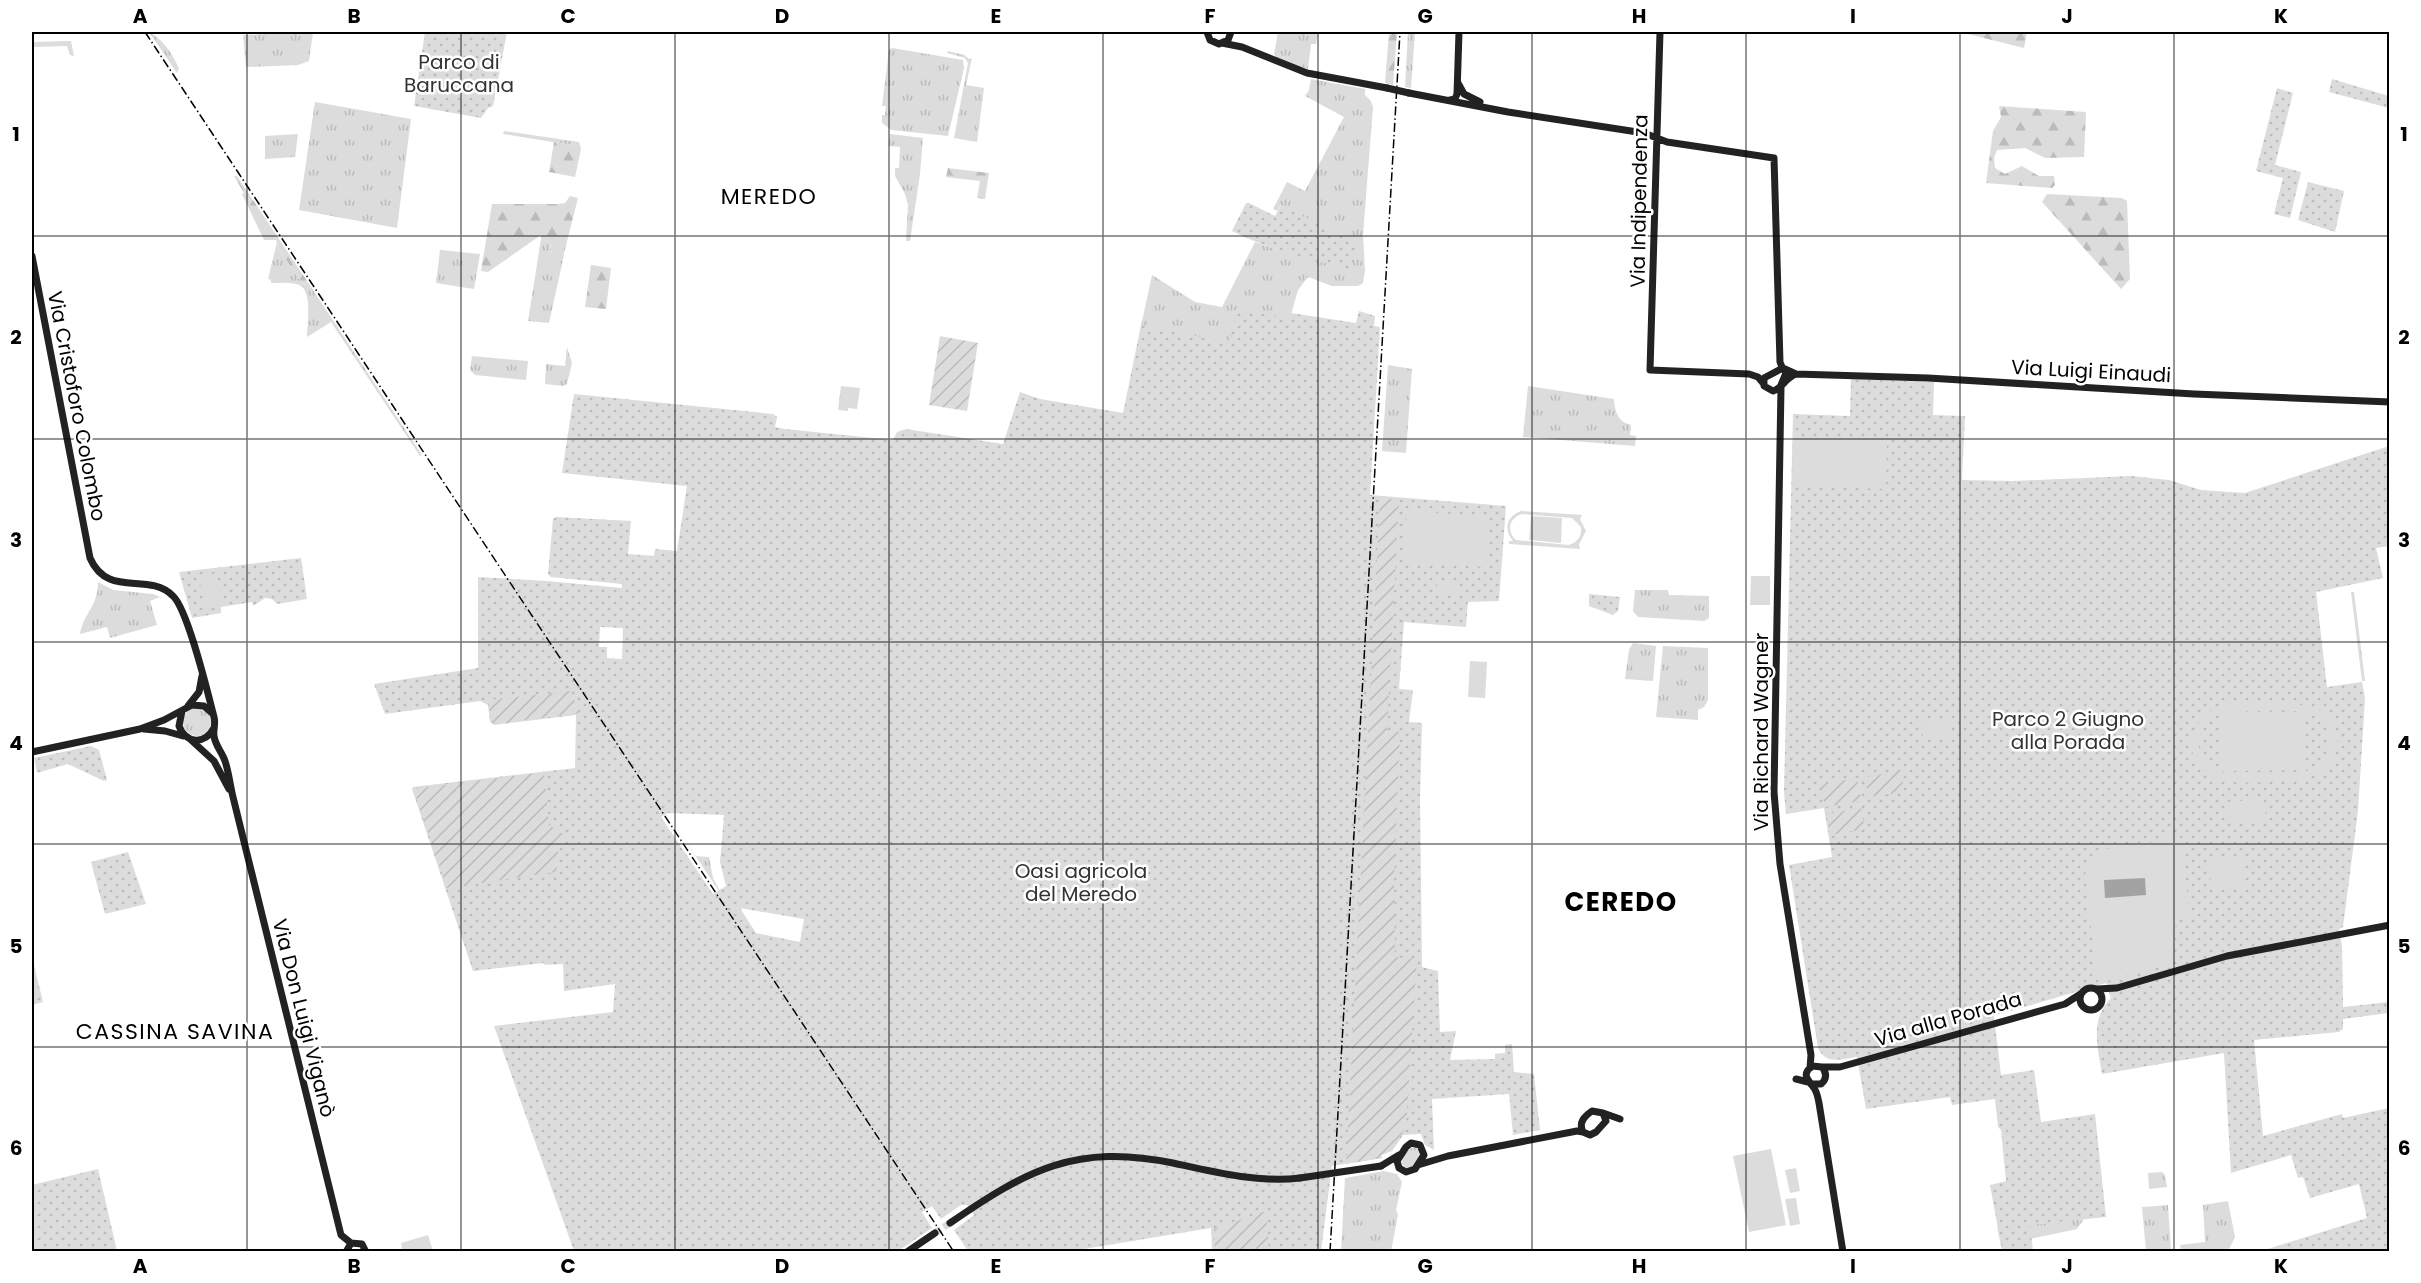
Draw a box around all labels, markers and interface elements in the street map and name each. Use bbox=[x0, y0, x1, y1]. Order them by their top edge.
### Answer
text: A bbox=[133, 2, 148, 30]
text: B bbox=[347, 2, 361, 30]
text: C bbox=[560, 2, 576, 30]
text: D bbox=[775, 2, 789, 30]
text: E bbox=[991, 2, 1001, 30]
text: F bbox=[1205, 2, 1216, 30]
text: G bbox=[1417, 2, 1433, 30]
text: H bbox=[1632, 2, 1646, 30]
text: I bbox=[1850, 2, 1856, 30]
text: J bbox=[2061, 2, 2073, 30]
text: K bbox=[2274, 2, 2288, 30]
park label: Parco di Baruccana bbox=[404, 48, 514, 99]
street label: Via Indipendenza bbox=[1623, 114, 1655, 288]
text: 1 bbox=[12, 120, 20, 148]
text: 1 bbox=[2400, 120, 2408, 148]
district label: MEREDO bbox=[721, 181, 817, 212]
street label: Via Cristoforo Colombo bbox=[41, 289, 113, 523]
text: 2 bbox=[10, 323, 22, 351]
text: 2 bbox=[2398, 323, 2410, 351]
street label: Via Luigi Einaudi bbox=[2010, 353, 2172, 389]
text: 3 bbox=[10, 526, 22, 554]
text: 3 bbox=[2398, 526, 2410, 554]
street label: Via Richard Wagner bbox=[1747, 633, 1775, 831]
park label: Parco 2 Giugno alla Porada bbox=[1992, 705, 2144, 756]
text: 4 bbox=[9, 729, 23, 757]
text: 4 bbox=[2397, 729, 2411, 757]
park label: Oasi agricola del Meredo bbox=[1015, 857, 1147, 908]
district label: CEREDO bbox=[1564, 884, 1678, 920]
street label: Via Don Luigi Viganò bbox=[266, 916, 342, 1120]
text: 5 bbox=[10, 932, 23, 960]
text: 5 bbox=[2398, 932, 2411, 960]
street label: Via alla Porada bbox=[1871, 985, 2025, 1053]
district label: CASSINA SAVINA bbox=[76, 1016, 274, 1047]
text: 6 bbox=[10, 1134, 22, 1162]
text: 6 bbox=[2398, 1134, 2410, 1162]
text: A bbox=[133, 1252, 148, 1280]
text: B bbox=[347, 1252, 361, 1280]
text: C bbox=[560, 1252, 576, 1280]
text: D bbox=[775, 1252, 789, 1280]
text: E bbox=[991, 1252, 1001, 1280]
text: F bbox=[1205, 1252, 1216, 1280]
text: G bbox=[1417, 1252, 1433, 1280]
text: H bbox=[1632, 1252, 1646, 1280]
text: I bbox=[1850, 1252, 1856, 1280]
text: J bbox=[2061, 1252, 2073, 1280]
text: K bbox=[2274, 1252, 2288, 1280]

